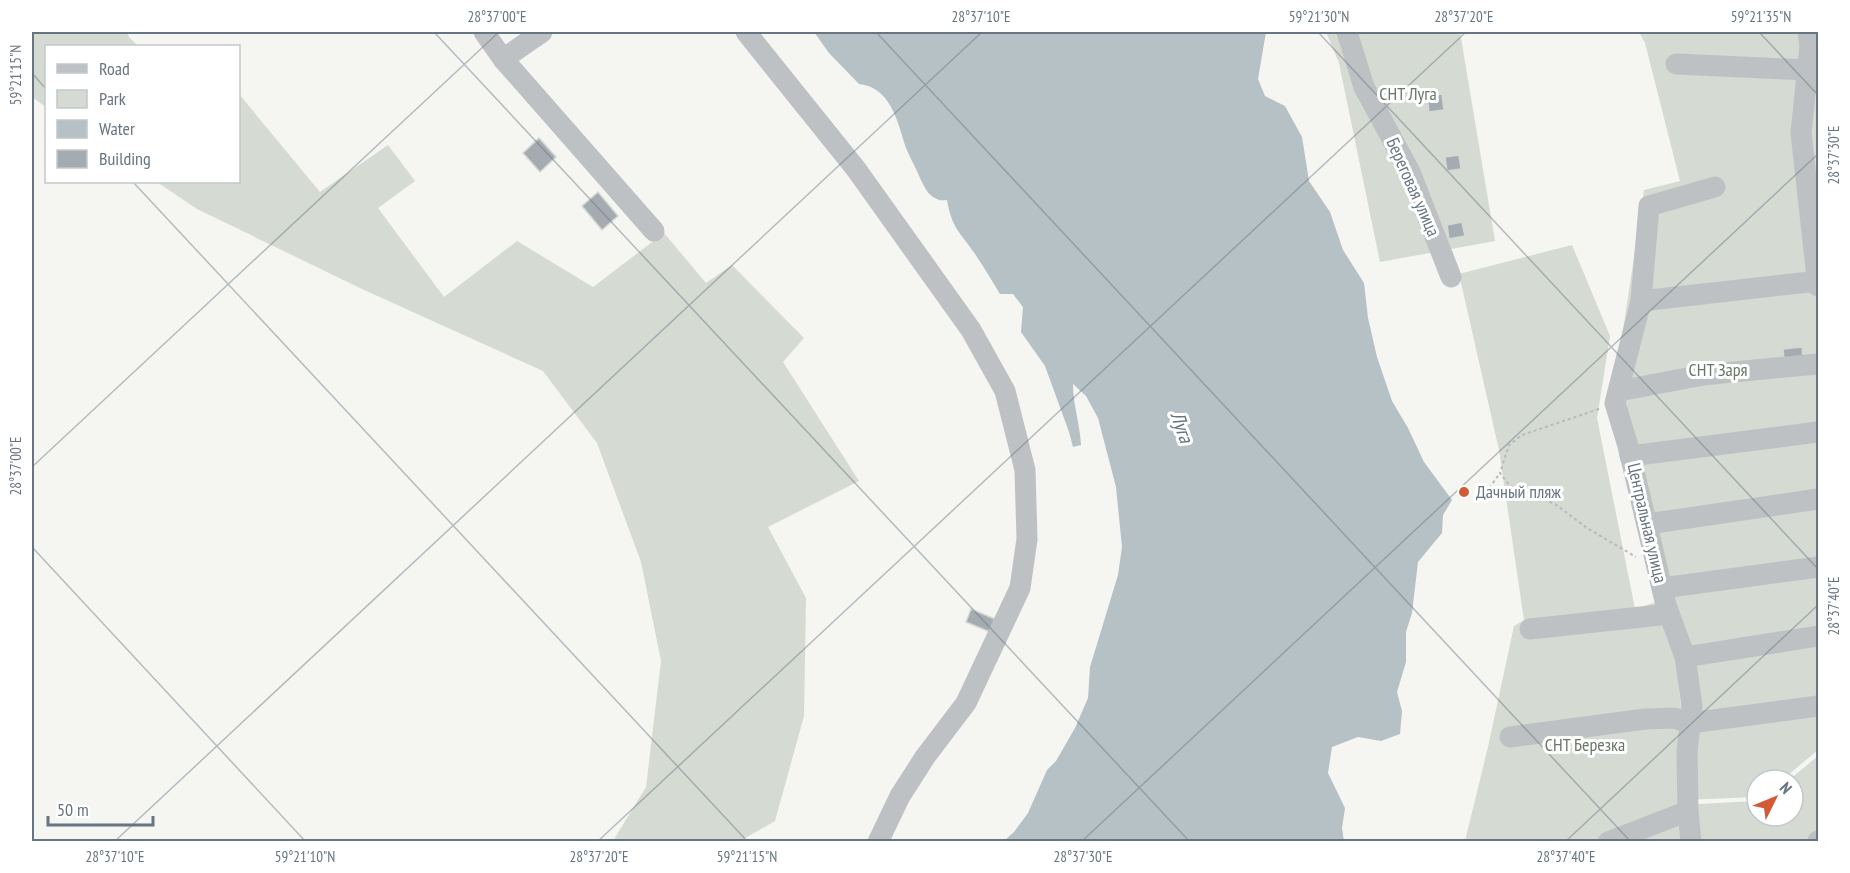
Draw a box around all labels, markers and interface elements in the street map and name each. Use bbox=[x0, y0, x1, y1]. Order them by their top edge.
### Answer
text: 28°37'00"E bbox=[467, 7, 527, 26]
text: 28°37'10"E bbox=[951, 7, 1011, 26]
text: 59°21'30"N bbox=[1289, 7, 1349, 26]
text: 28°37'20"E bbox=[1434, 7, 1494, 26]
text: 59°21'35"N bbox=[1731, 7, 1791, 26]
text: 59°21'15"N bbox=[6, 45, 25, 105]
legend bbox=[45, 45, 240, 183]
text: Road bbox=[99, 57, 130, 80]
park label: СНТ Луга bbox=[1379, 82, 1437, 105]
text: Park bbox=[99, 87, 126, 110]
text: Water bbox=[99, 117, 135, 140]
text: 28°37'30"E bbox=[1824, 125, 1843, 185]
street label: Береговая улица bbox=[1381, 134, 1445, 240]
text: Building bbox=[99, 147, 151, 170]
park label: СНТ Заря bbox=[1689, 358, 1748, 381]
water label: Луга bbox=[1164, 407, 1200, 447]
text: 28°37'00"E bbox=[6, 436, 25, 496]
street label: Центральная улица bbox=[1623, 461, 1672, 585]
place label: Дачный пляж bbox=[1476, 480, 1561, 503]
marker: Дачный пляж bbox=[1457, 485, 1471, 499]
text: 28°37'40"E bbox=[1824, 576, 1843, 636]
park label: СНТ Березка bbox=[1545, 733, 1625, 756]
north arrow bbox=[1745, 768, 1805, 828]
text: N bbox=[1776, 778, 1796, 798]
scale bar bbox=[48, 789, 153, 827]
text: 50 m bbox=[57, 798, 89, 821]
text: 28°37'10"E bbox=[85, 847, 145, 866]
text: 59°21'10"N bbox=[275, 847, 335, 866]
text: 28°37'20"E bbox=[569, 847, 629, 866]
text: 59°21'15"N bbox=[717, 847, 777, 866]
text: 28°37'30"E bbox=[1053, 847, 1113, 866]
text: 28°37'40"E bbox=[1536, 847, 1596, 866]

